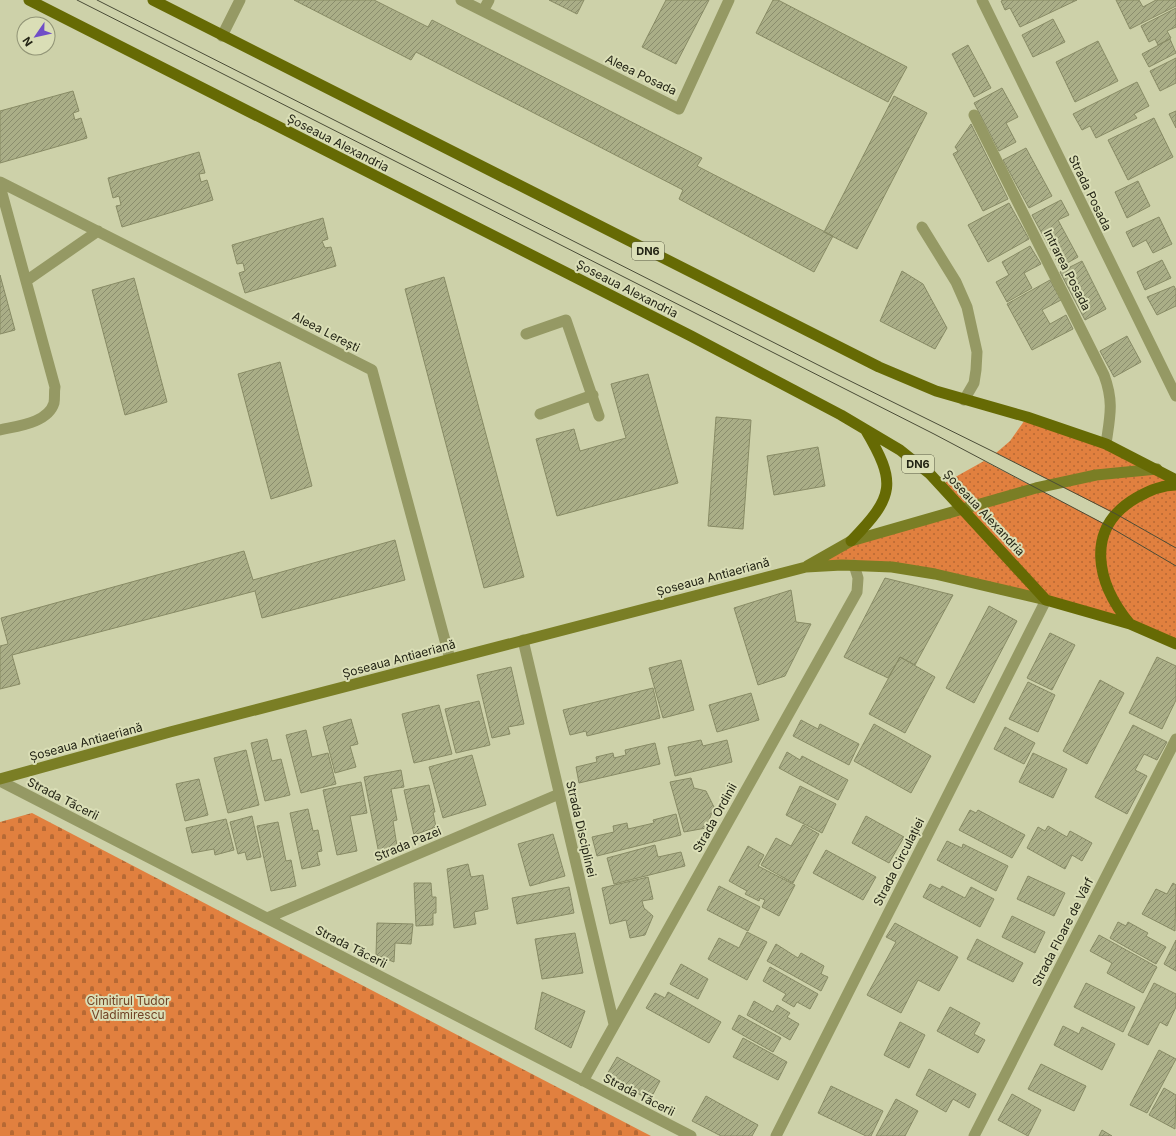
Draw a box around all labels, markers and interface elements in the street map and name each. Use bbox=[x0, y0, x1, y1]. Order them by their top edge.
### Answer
north arrow bbox=[16, 16, 56, 56]
text: N bbox=[20, 34, 36, 49]
street label: Aleea Posada bbox=[603, 51, 679, 98]
street label: Șoseaua Alexandria bbox=[285, 110, 392, 175]
street label: Strada Posada bbox=[1066, 153, 1115, 233]
street label: Intrarea Posada bbox=[1041, 227, 1094, 313]
road number: DN6 bbox=[632, 242, 664, 260]
street label: Șoseaua Alexandria bbox=[574, 256, 681, 321]
street label: Aleea Lerești bbox=[290, 308, 363, 355]
road number: DN6 bbox=[902, 455, 934, 473]
street label: Șoseaua Alexandria bbox=[941, 466, 1028, 559]
street label: Șoseaua Antiaeriană bbox=[655, 554, 771, 599]
street label: Șoseaua Antiaeriană bbox=[341, 636, 457, 681]
street label: Șoseaua Antiaeriană bbox=[28, 719, 144, 764]
street label: Strada Tăcerii bbox=[25, 774, 102, 823]
street label: Strada Disciplinei bbox=[563, 779, 600, 878]
street label: Strada Ordinii bbox=[689, 780, 740, 855]
street label: Strada Circulației bbox=[870, 815, 927, 908]
street label: Strada Pazei bbox=[372, 823, 444, 864]
street label: Strada Floare de Vârf bbox=[1029, 874, 1097, 989]
street label: Strada Tăcerii bbox=[313, 922, 390, 971]
park label: Cimitirul Tudor Vladimirescu bbox=[87, 993, 170, 1022]
street label: Strada Tăcerii bbox=[601, 1070, 678, 1119]

